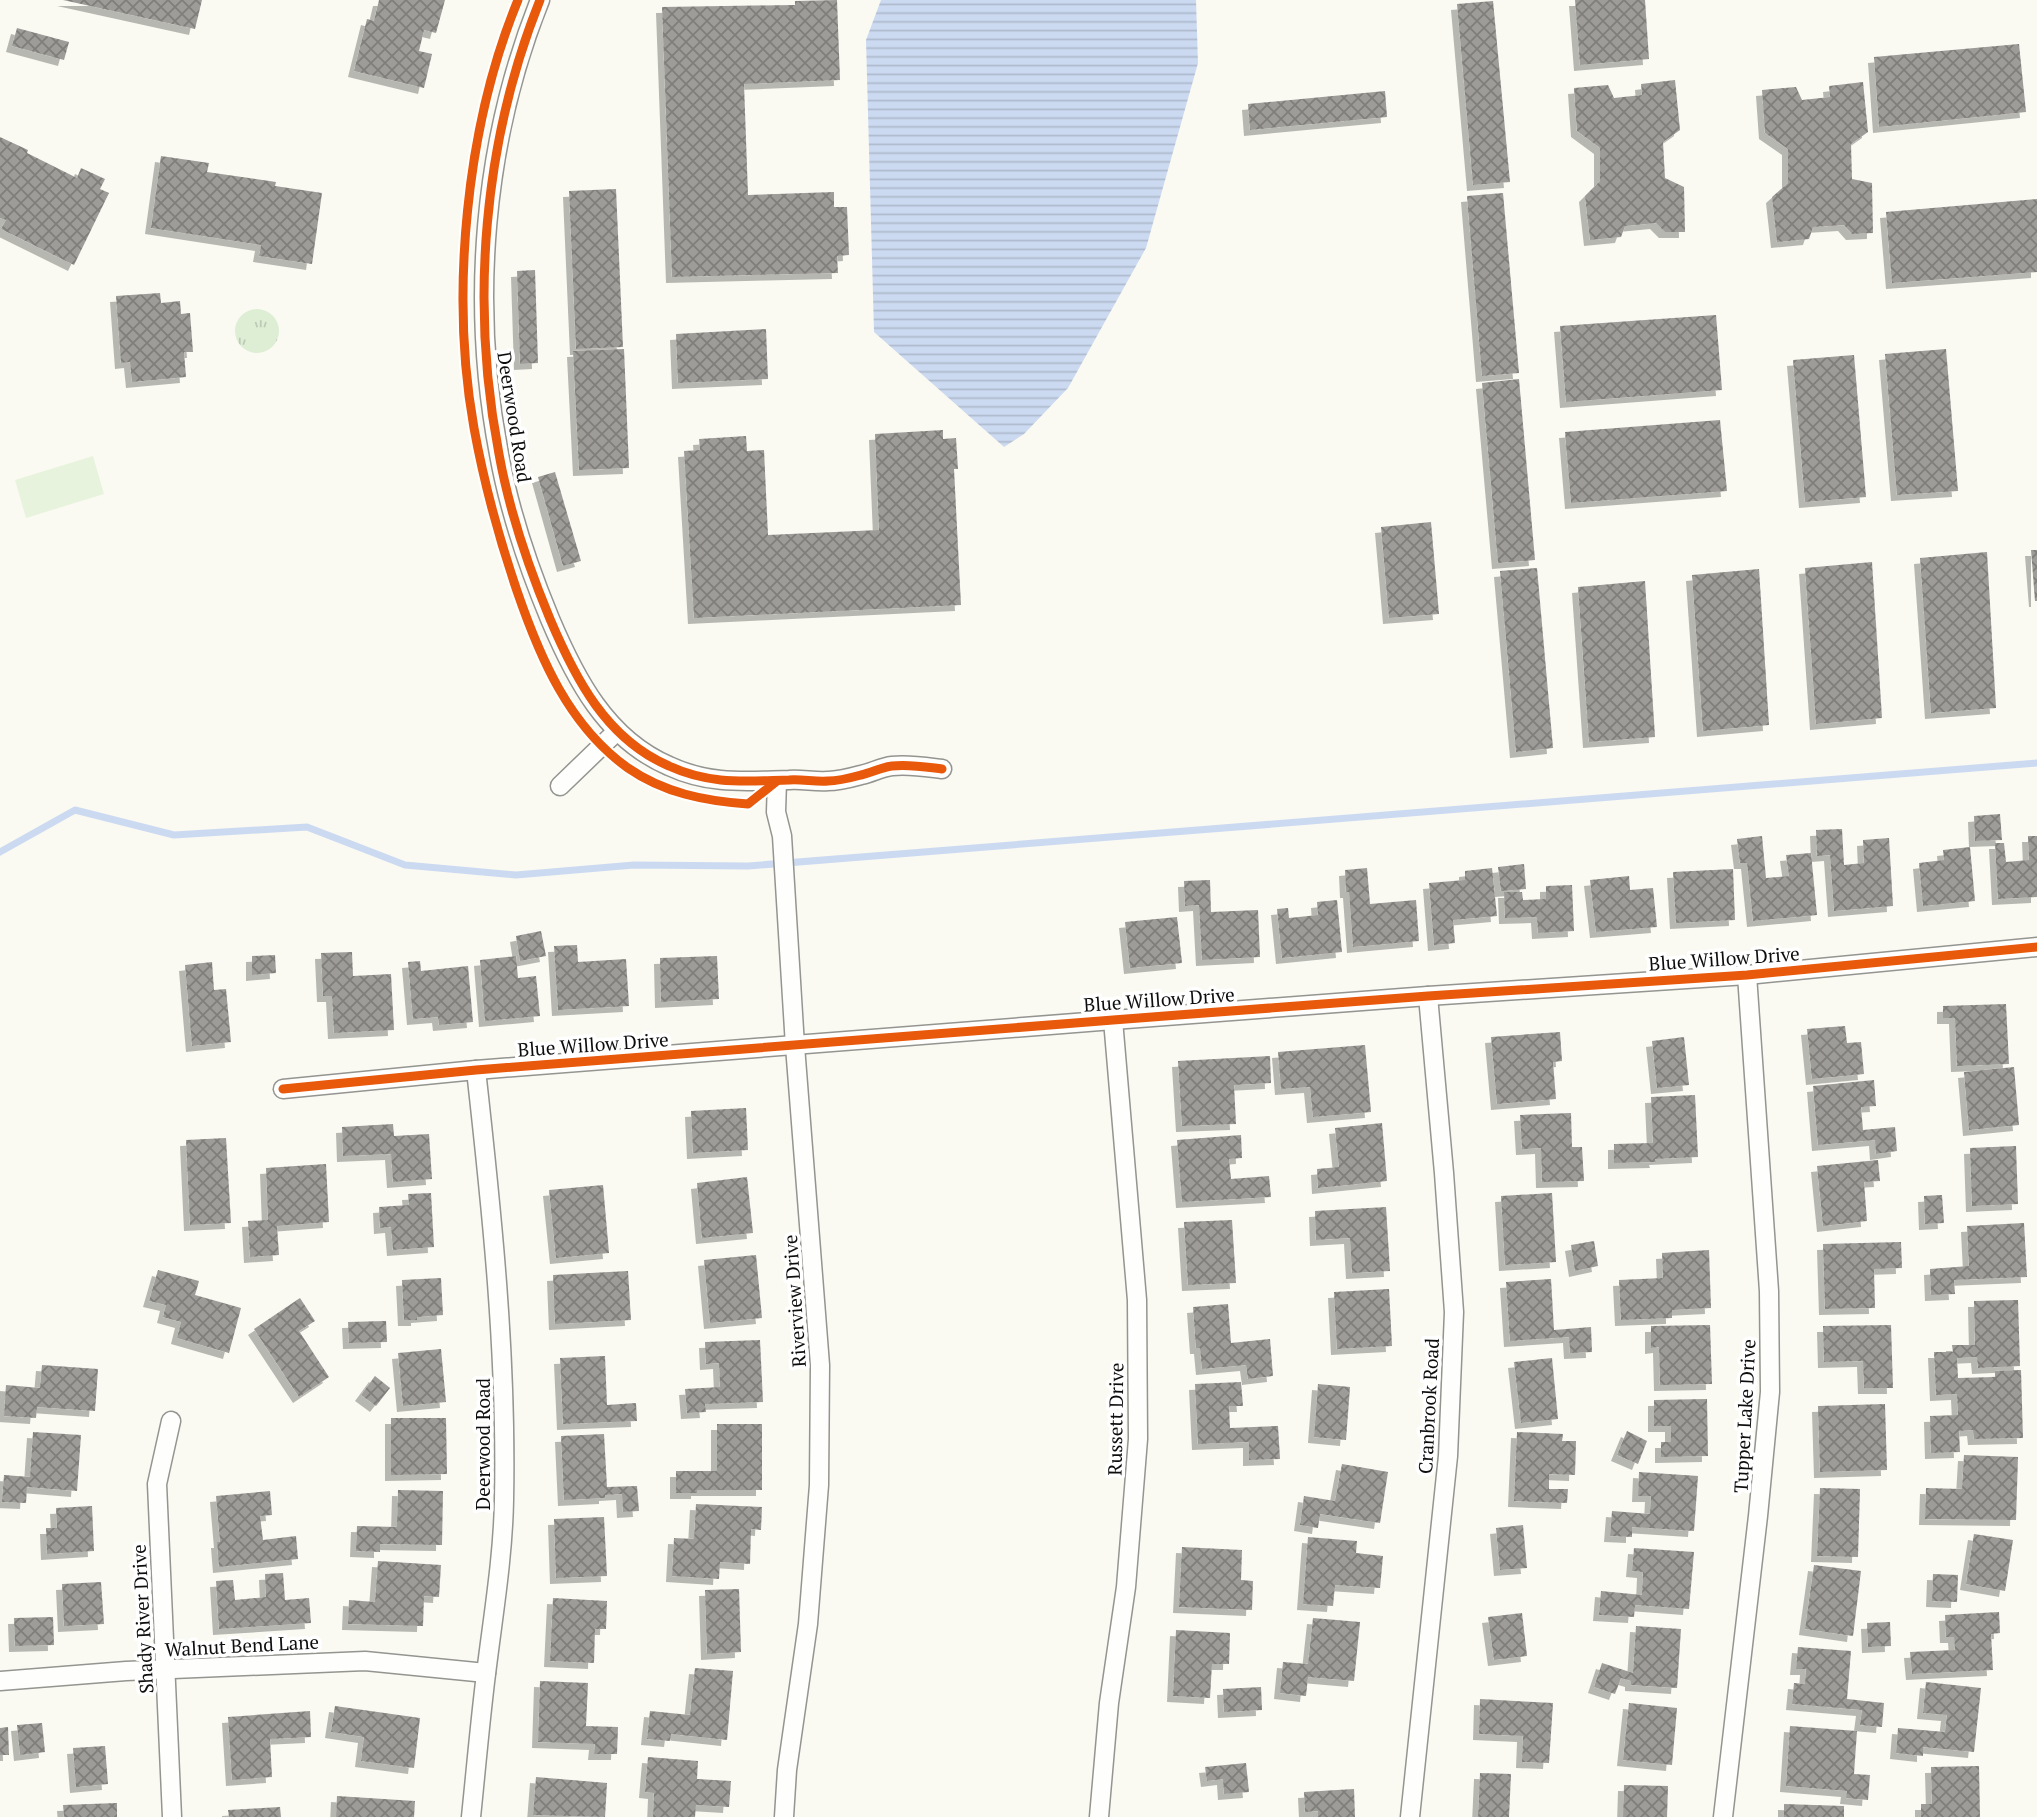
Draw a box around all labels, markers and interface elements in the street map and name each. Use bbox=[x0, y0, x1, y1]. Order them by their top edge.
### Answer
street label: Deerwood Road bbox=[492, 350, 538, 485]
street label: Blue Willow Drive bbox=[1648, 940, 1800, 976]
street label: Blue Willow Drive bbox=[1083, 981, 1235, 1017]
street label: Blue Willow Drive bbox=[517, 1026, 669, 1062]
street label: Riverview Drive bbox=[777, 1234, 811, 1368]
street label: Cranbrook Road bbox=[1412, 1337, 1444, 1475]
street label: Tupper Lake Drive bbox=[1727, 1338, 1761, 1494]
street label: Russett Drive bbox=[1102, 1362, 1128, 1476]
street label: Deerwood Road bbox=[470, 1377, 495, 1510]
street label: Shady River Drive bbox=[126, 1544, 158, 1694]
street label: Walnut Bend Lane bbox=[164, 1628, 320, 1662]

